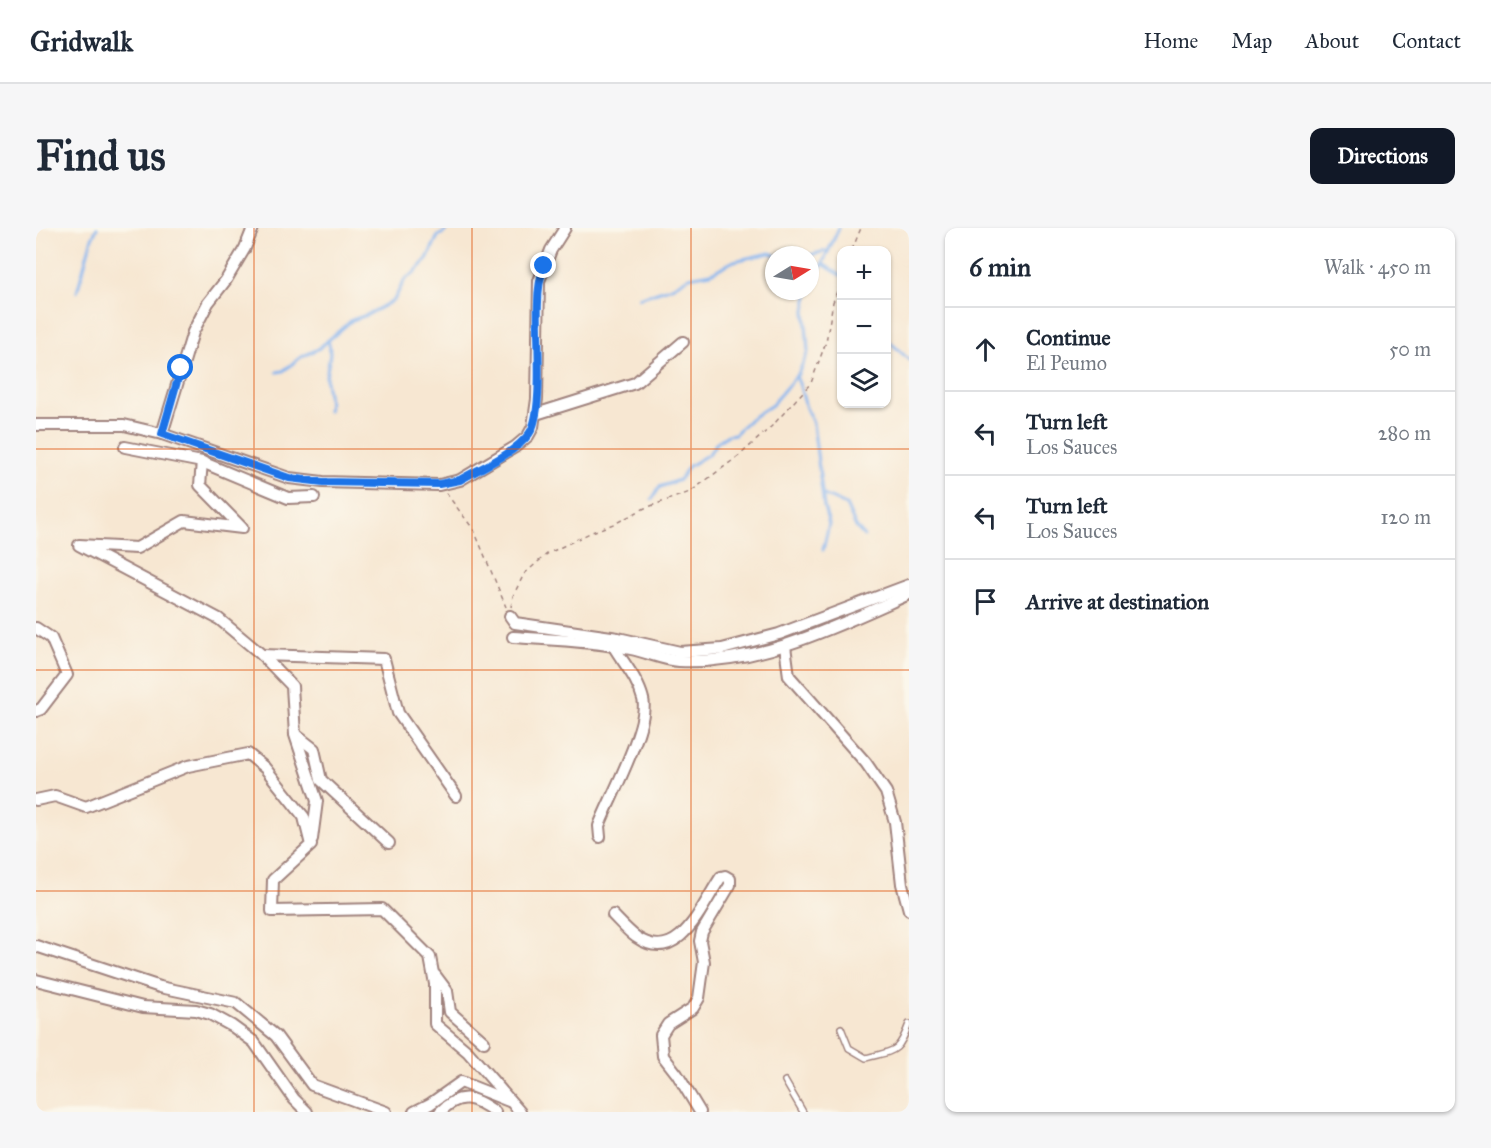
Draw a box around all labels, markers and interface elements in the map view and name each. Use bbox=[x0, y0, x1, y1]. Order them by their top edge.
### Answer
text: Gridwalk bbox=[30, 24, 133, 59]
text: Home bbox=[1143, 28, 1198, 54]
text: Map bbox=[1231, 28, 1272, 54]
text: About bbox=[1305, 28, 1359, 54]
text: Contact bbox=[1392, 28, 1461, 54]
button: Directions bbox=[1310, 128, 1455, 184]
text: Find us bbox=[36, 130, 166, 182]
north arrow bbox=[765, 246, 819, 300]
map controls bbox=[837, 246, 891, 408]
button: + bbox=[837, 246, 891, 300]
text: 6 min bbox=[969, 251, 1031, 283]
route end bbox=[530, 252, 556, 278]
text: Walk · 450 m bbox=[1324, 255, 1431, 279]
button: − bbox=[837, 300, 891, 354]
text: Continue bbox=[1026, 324, 1111, 351]
icon: ahead bbox=[969, 333, 1002, 366]
text: 50 m bbox=[1389, 337, 1431, 361]
text: El Peumo bbox=[1026, 351, 1107, 375]
route start bbox=[167, 354, 193, 380]
button: layers bbox=[837, 354, 891, 408]
text: Turn left bbox=[1026, 408, 1108, 435]
icon: left bbox=[969, 417, 1002, 450]
text: 280 m bbox=[1378, 421, 1431, 445]
text: Los Sauces bbox=[1026, 435, 1117, 459]
text: Turn left bbox=[1026, 492, 1108, 519]
icon: left bbox=[969, 501, 1002, 534]
text: 120 m bbox=[1380, 505, 1431, 529]
text: Los Sauces bbox=[1026, 519, 1117, 543]
icon: arrive bbox=[969, 585, 1002, 618]
text: Arrive at destination bbox=[1026, 588, 1209, 615]

